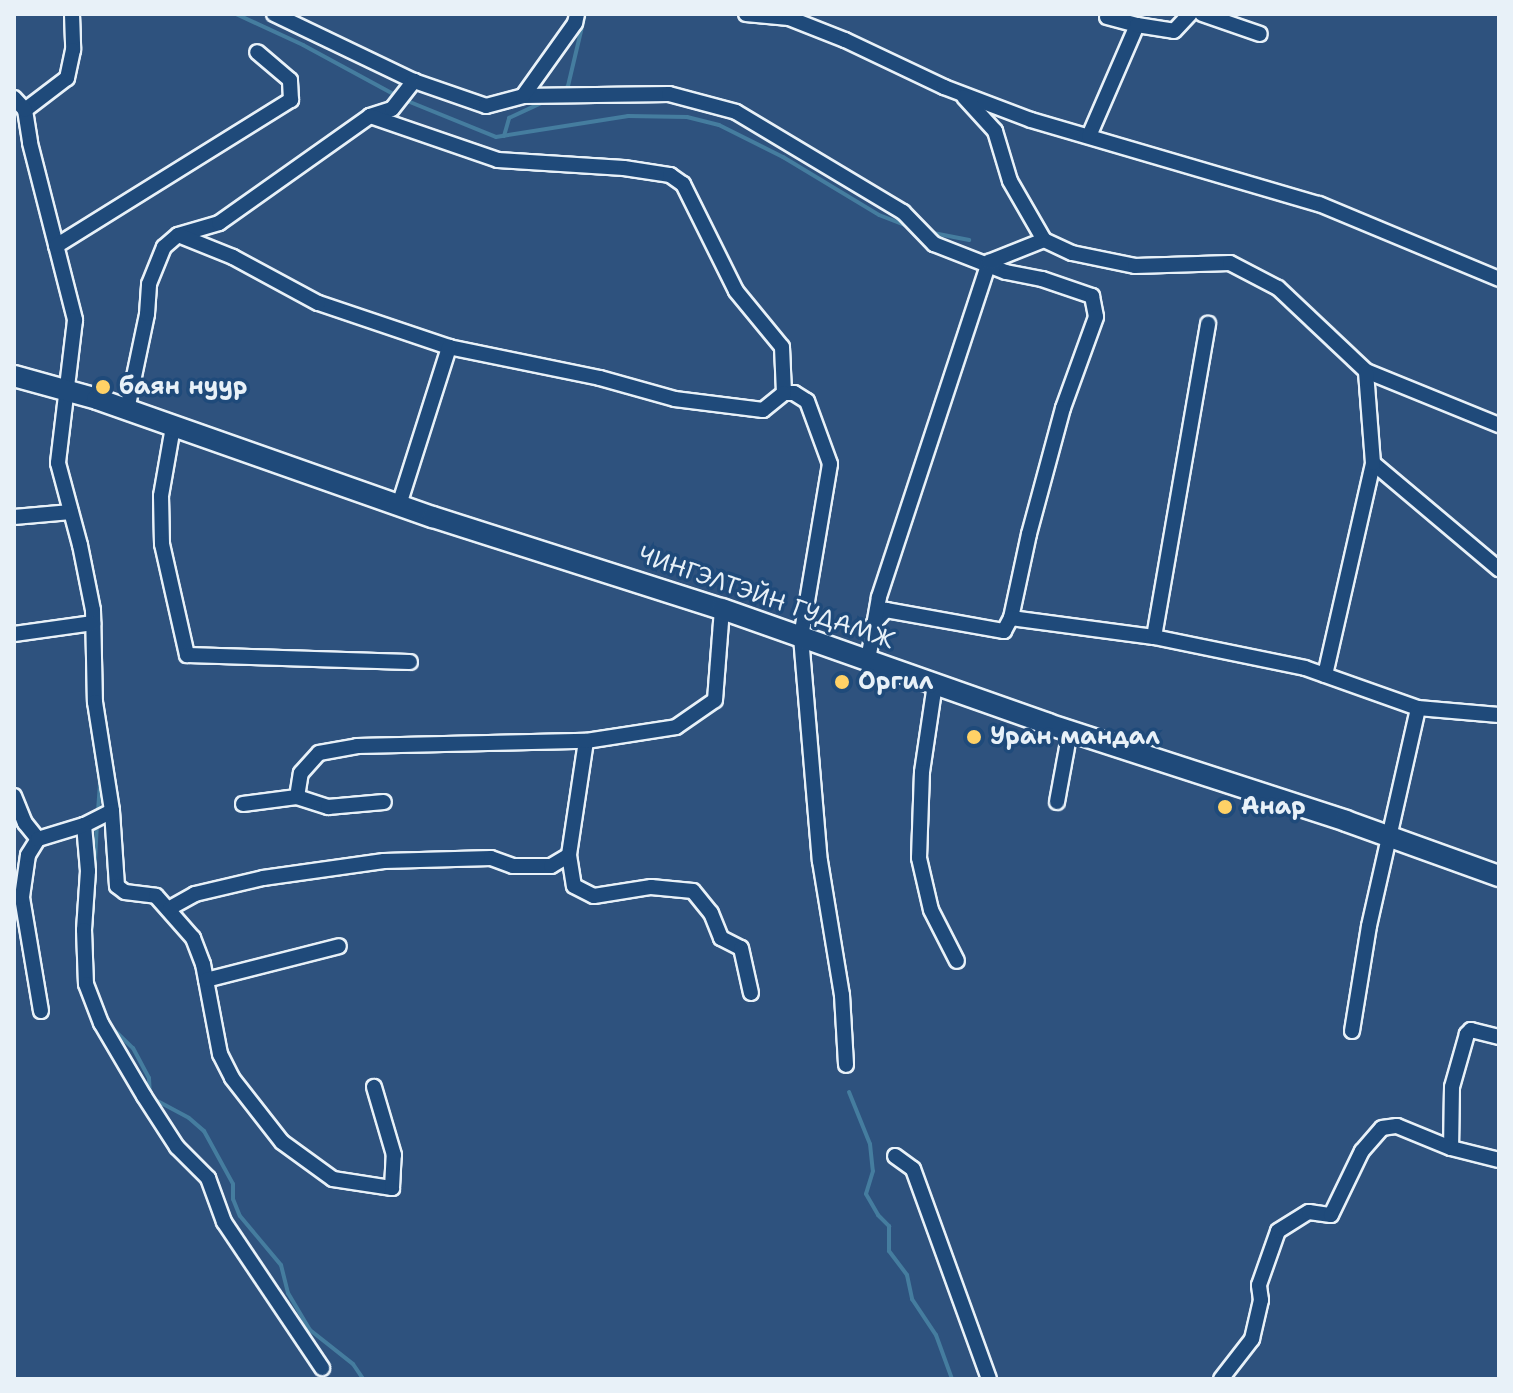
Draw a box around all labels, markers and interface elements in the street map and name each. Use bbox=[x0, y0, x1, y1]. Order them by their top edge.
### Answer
place label: баян нуур bbox=[119, 373, 247, 401]
marker: баян нуур bbox=[94, 378, 112, 396]
street label: ЧИНГЭЛТЭЙН ГУДАМЖ bbox=[634, 541, 898, 655]
place label: Оргил bbox=[858, 668, 933, 696]
marker: Оргил bbox=[833, 673, 851, 691]
place label: Уран мандал bbox=[990, 723, 1160, 751]
marker: Уран мандал bbox=[965, 728, 983, 746]
place label: Анар bbox=[1241, 793, 1306, 821]
marker: Анар bbox=[1216, 798, 1234, 816]

